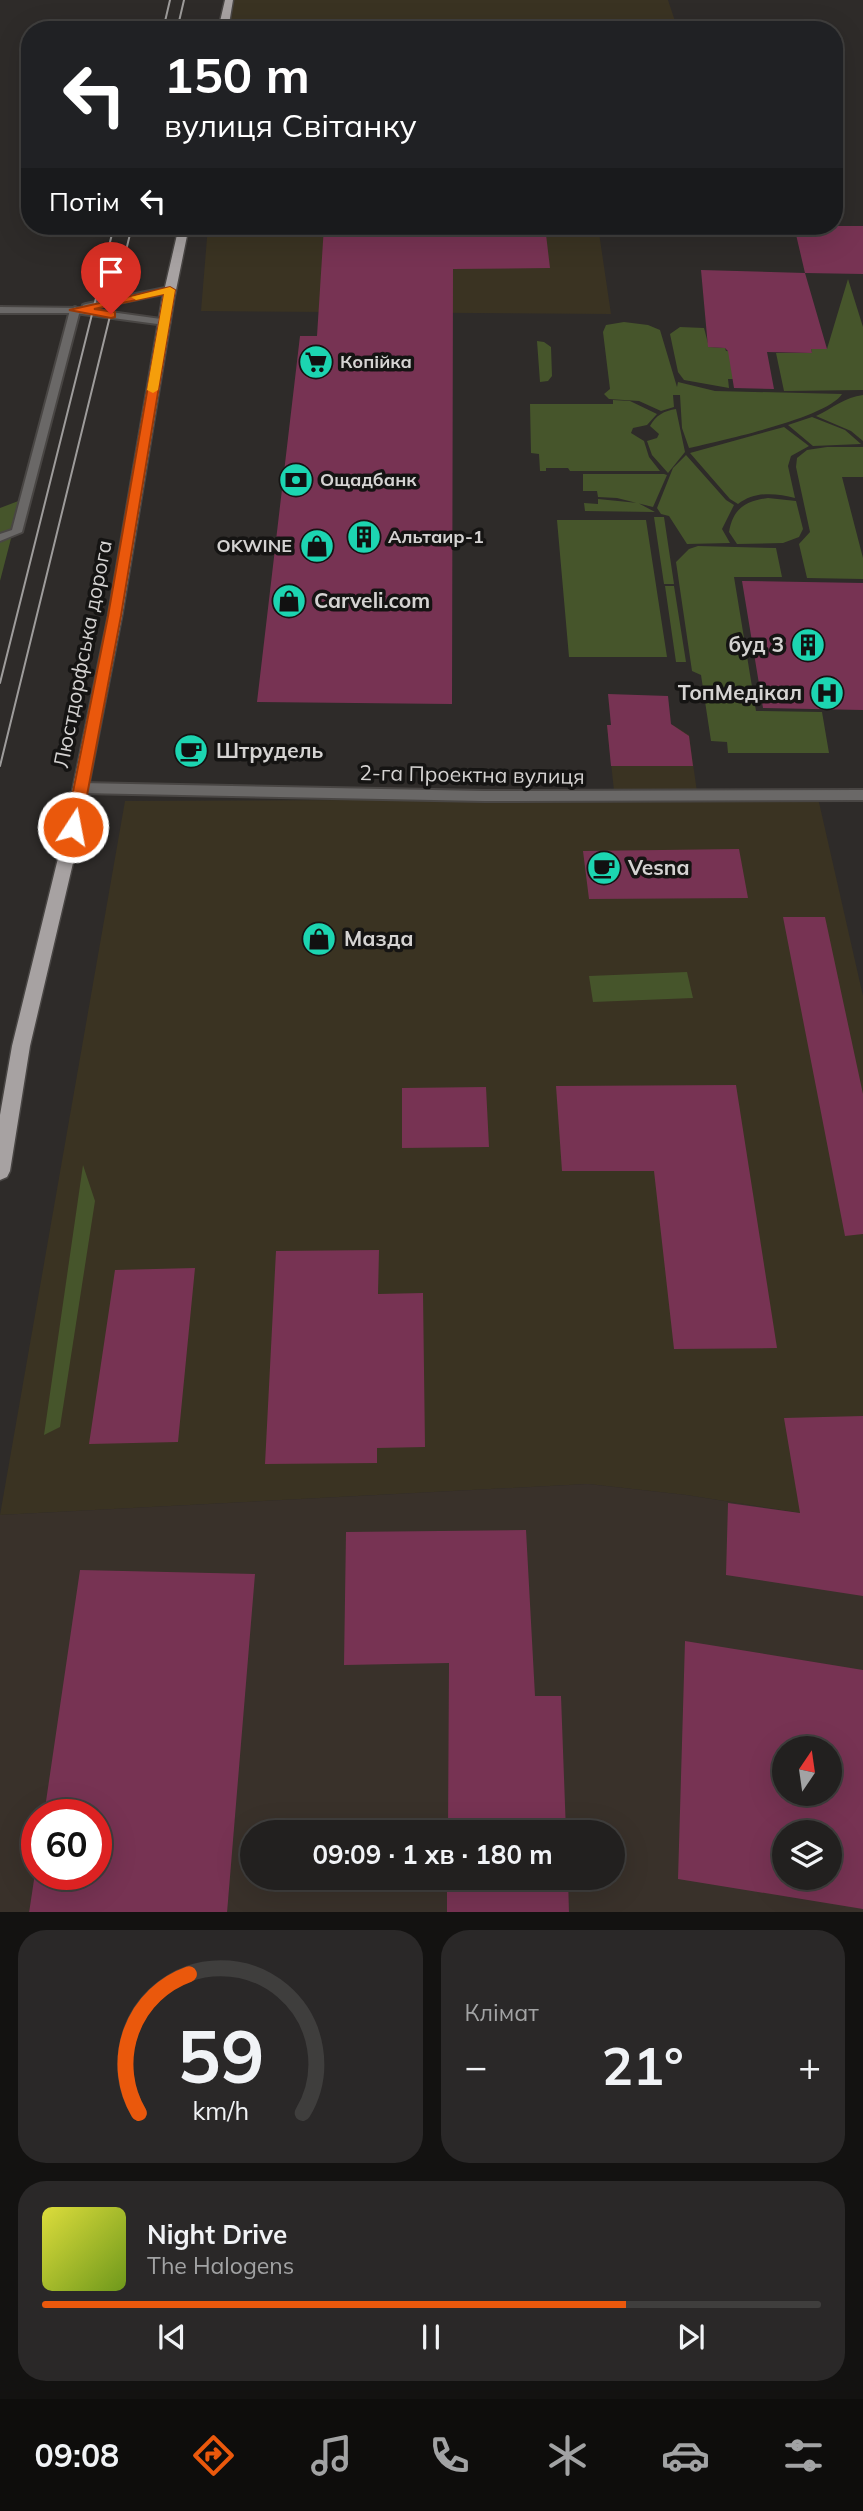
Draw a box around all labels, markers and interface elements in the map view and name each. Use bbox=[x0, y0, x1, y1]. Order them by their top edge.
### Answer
text: 150 m bbox=[164, 44, 310, 105]
icon: left bbox=[49, 49, 140, 140]
text: вулиця Світанку bbox=[164, 105, 417, 145]
icon: left bbox=[134, 182, 172, 220]
text: Потім bbox=[49, 185, 120, 218]
pin bbox=[81, 242, 141, 314]
icon: arrive bbox=[92, 253, 130, 291]
supermarket icon: Копійка bbox=[297, 343, 335, 381]
place label: Копійка bbox=[340, 350, 412, 373]
bank icon: Ощадбанк bbox=[277, 461, 315, 499]
place label: Ощадбанк bbox=[320, 468, 417, 491]
building icon: Альтаир-1 bbox=[345, 518, 383, 556]
place label: Альтаир-1 bbox=[388, 525, 484, 548]
shop icon: OKWINE bbox=[298, 527, 336, 565]
place label: OKWINE bbox=[217, 534, 292, 557]
street label: Люстдорфська дорога bbox=[47, 538, 117, 770]
shop icon: Carveli.com bbox=[270, 582, 308, 620]
place label: Carveli.com bbox=[314, 587, 430, 613]
building icon: буд 3 bbox=[789, 626, 827, 664]
place label: буд 3 bbox=[728, 631, 784, 657]
hospital icon: ТопМедікал bbox=[808, 674, 846, 712]
place label: ТопМедікал bbox=[678, 679, 802, 705]
cafe icon: Штрудель bbox=[172, 732, 210, 770]
place label: Штрудель bbox=[216, 737, 324, 763]
street label: 2-га Проектна вулиця bbox=[359, 759, 585, 789]
position arrow bbox=[36, 790, 110, 864]
cafe icon: Vesna bbox=[585, 849, 623, 887]
place label: Vesna bbox=[627, 854, 690, 880]
shop icon: Мазда bbox=[300, 920, 338, 958]
place label: Мазда bbox=[344, 925, 414, 951]
north arrow bbox=[772, 1736, 842, 1806]
map controls bbox=[772, 1736, 842, 1890]
speed limit sign: 60 bbox=[21, 1799, 112, 1890]
button: layers bbox=[772, 1820, 842, 1890]
text: 09:09 · 1 хв · 180 m bbox=[312, 1838, 553, 1871]
text: Клімат bbox=[465, 1998, 539, 2027]
text: 59 bbox=[177, 2010, 264, 2101]
text: 21° bbox=[602, 2033, 684, 2098]
text: − bbox=[465, 2042, 487, 2090]
text: + bbox=[798, 2042, 821, 2090]
text: km/h bbox=[192, 2094, 249, 2125]
text: Night Drive bbox=[147, 2218, 287, 2251]
text: The Halogens bbox=[147, 2251, 294, 2280]
icon: previous bbox=[153, 2318, 191, 2356]
icon: pause bbox=[412, 2318, 450, 2356]
icon: next bbox=[672, 2318, 710, 2356]
icon: directions bbox=[189, 2431, 238, 2480]
icon: music bbox=[307, 2431, 356, 2480]
icon: phone bbox=[425, 2431, 474, 2480]
icon: climate bbox=[543, 2431, 592, 2480]
icon: car bbox=[661, 2431, 710, 2480]
icon: filters bbox=[779, 2431, 828, 2480]
text: 09:08 bbox=[35, 2435, 119, 2475]

